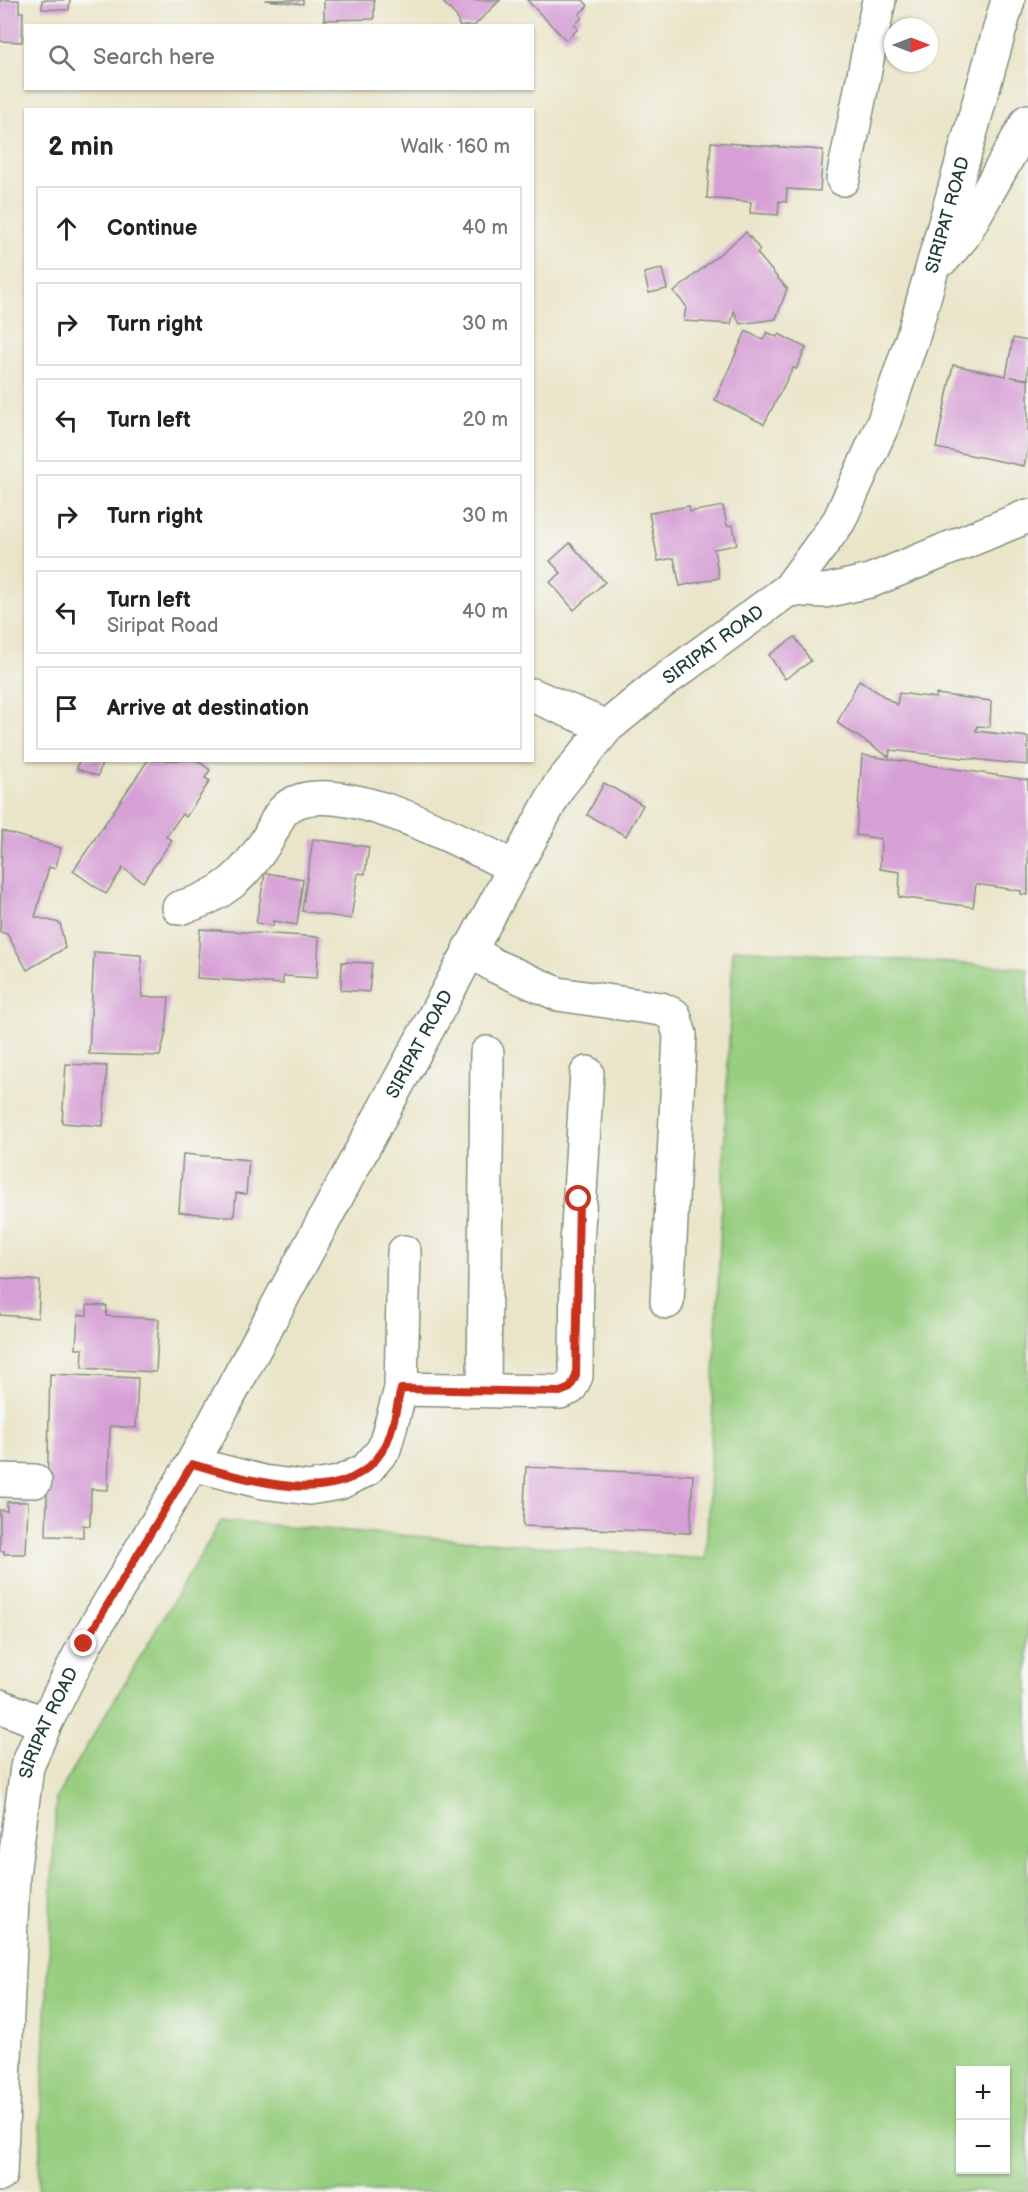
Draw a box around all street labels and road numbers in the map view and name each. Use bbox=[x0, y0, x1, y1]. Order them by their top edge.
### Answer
street label: SIRIPAT ROAD bbox=[921, 154, 974, 275]
street label: SIRIPAT ROAD bbox=[659, 601, 768, 689]
street label: SIRIPAT ROAD bbox=[381, 986, 457, 1102]
street label: SIRIPAT ROAD bbox=[15, 1664, 82, 1779]

